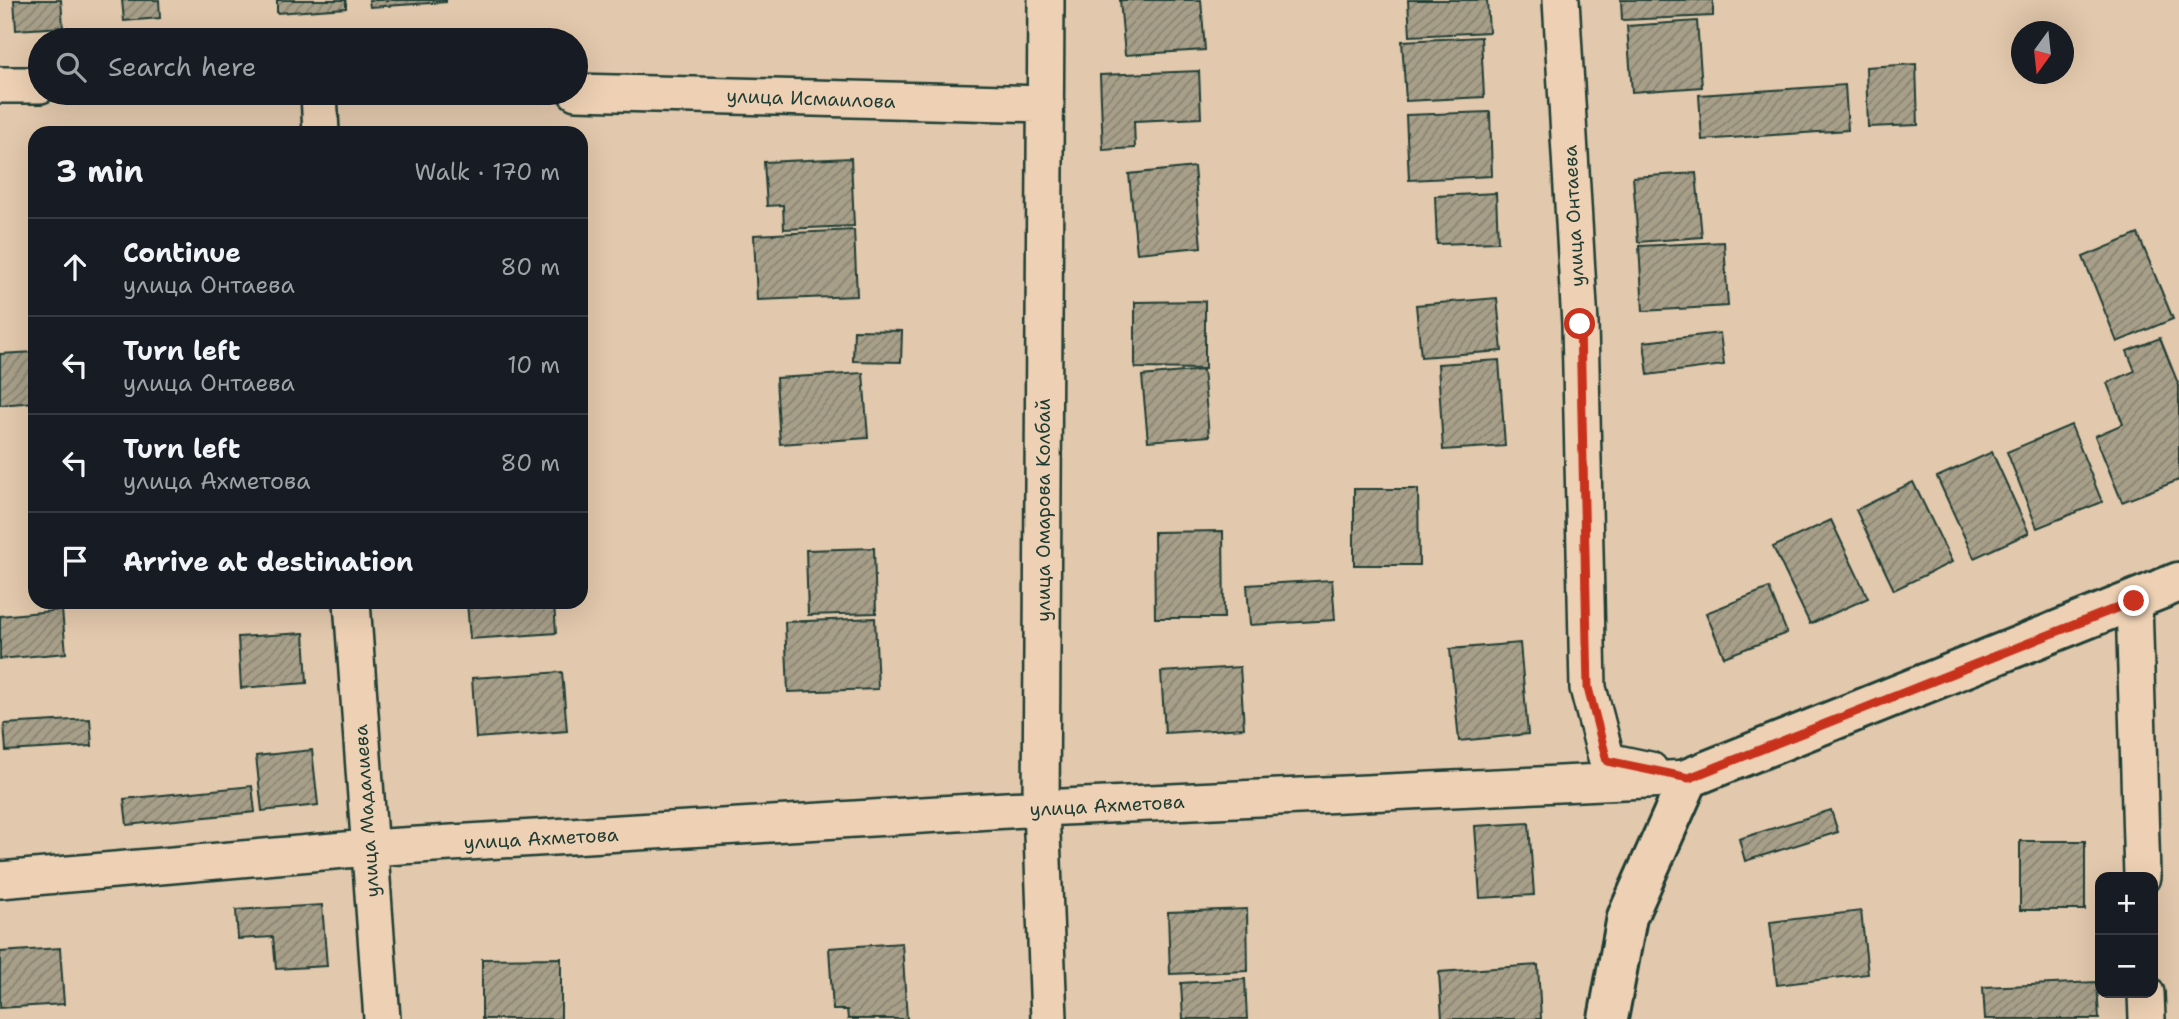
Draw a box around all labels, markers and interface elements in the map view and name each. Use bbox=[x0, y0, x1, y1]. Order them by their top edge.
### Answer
north arrow bbox=[2011, 21, 2074, 84]
search box bbox=[28, 28, 588, 105]
icon: search bbox=[52, 48, 90, 86]
text: Search here bbox=[108, 49, 257, 84]
street label: улица Исмаилова bbox=[726, 83, 896, 114]
street label: улица Онтаева bbox=[1557, 144, 1590, 288]
text: 3 min bbox=[56, 151, 143, 192]
text: Walk · 170 m bbox=[415, 157, 560, 187]
text: Continue bbox=[123, 235, 241, 270]
icon: ahead bbox=[56, 248, 94, 286]
text: 80 m bbox=[501, 252, 560, 282]
text: улица Онтаева bbox=[123, 270, 295, 300]
route start bbox=[1564, 308, 1595, 339]
text: Turn left bbox=[123, 333, 240, 368]
icon: left bbox=[56, 346, 94, 384]
text: 10 m bbox=[507, 350, 560, 380]
text: улица Онтаева bbox=[123, 368, 295, 398]
street label: улица Омарова Колбай bbox=[1031, 398, 1056, 622]
text: Turn left bbox=[123, 431, 240, 466]
icon: left bbox=[56, 444, 94, 482]
text: 80 m bbox=[501, 448, 560, 478]
text: улица Ахметова bbox=[123, 466, 311, 496]
icon: arrive bbox=[56, 542, 94, 580]
text: Arrive at destination bbox=[123, 544, 413, 579]
route end bbox=[2118, 585, 2149, 616]
street label: улица Мадалиева bbox=[348, 723, 385, 898]
street label: улица Ахметова bbox=[1029, 789, 1185, 822]
street label: улица Ахметова bbox=[463, 822, 619, 855]
map controls bbox=[2095, 872, 2158, 998]
button: + bbox=[2095, 872, 2158, 935]
button: − bbox=[2095, 935, 2158, 998]

